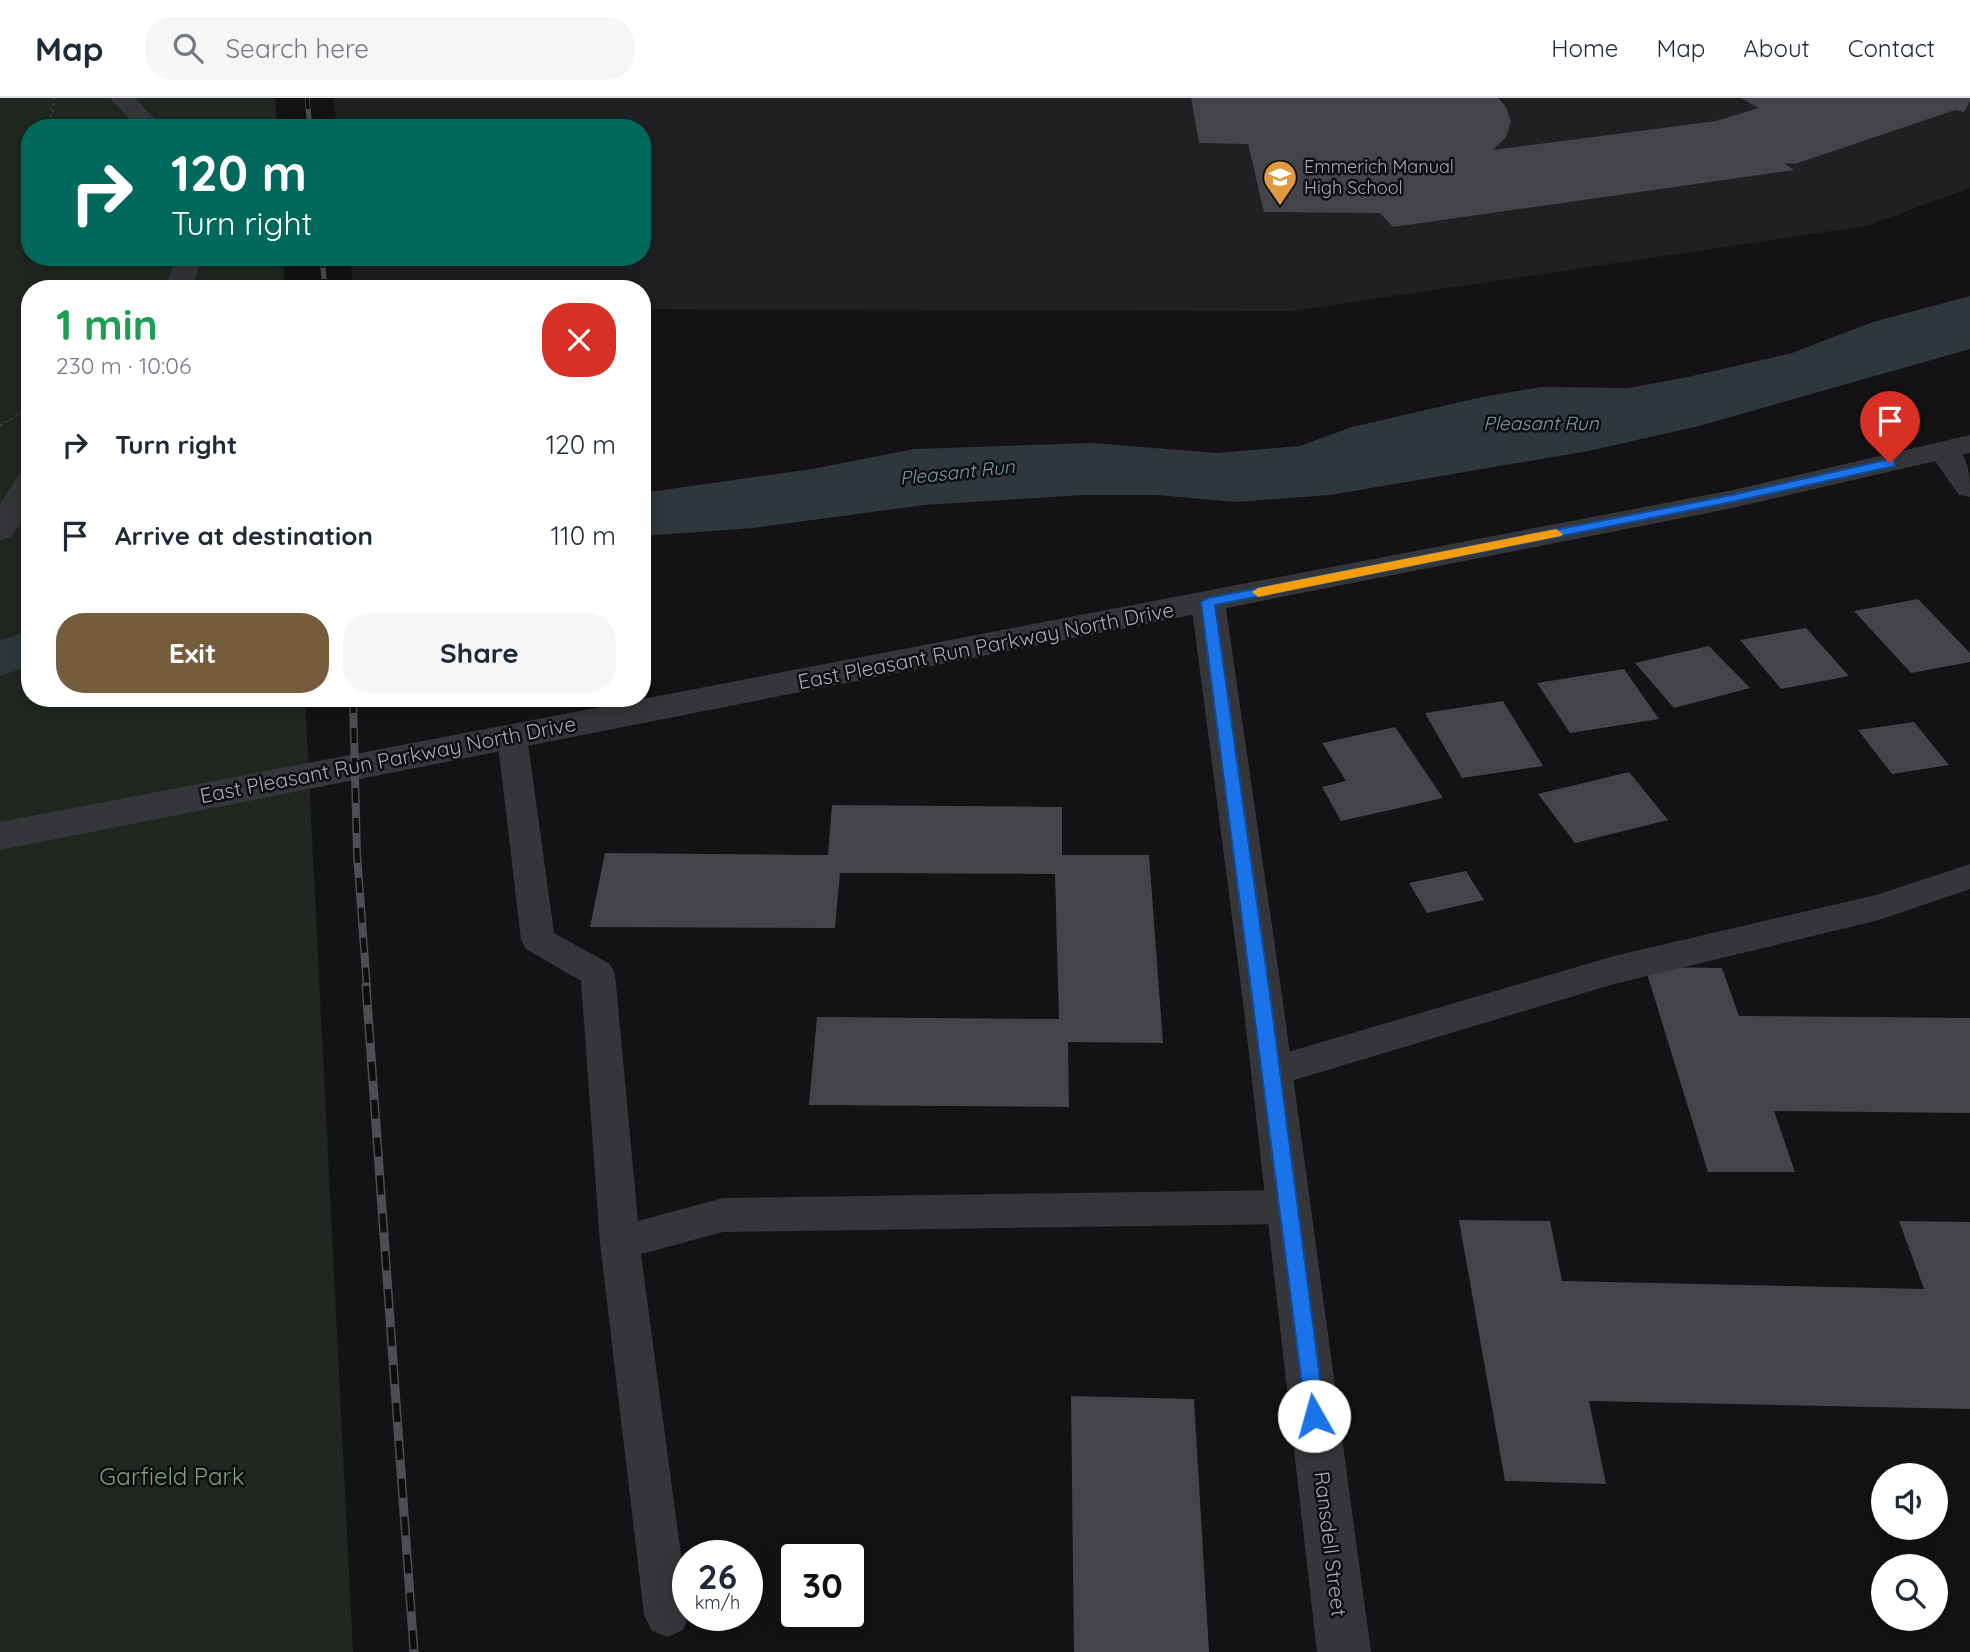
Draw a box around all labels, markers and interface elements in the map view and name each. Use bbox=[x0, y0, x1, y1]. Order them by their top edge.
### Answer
search box bbox=[145, 17, 635, 80]
text: Map bbox=[35, 28, 103, 69]
icon: search bbox=[169, 29, 207, 67]
text: Search here bbox=[225, 32, 369, 65]
text: Home bbox=[1551, 33, 1618, 63]
text: Map bbox=[1656, 33, 1705, 63]
text: About bbox=[1743, 33, 1810, 63]
text: Contact bbox=[1848, 33, 1935, 63]
text: 120 m bbox=[171, 142, 307, 203]
icon: right bbox=[56, 147, 147, 238]
place label: Emmerich Manual High School bbox=[1304, 155, 1454, 199]
school or university icon: Emmerich Manual High School bbox=[1261, 158, 1299, 207]
text: Turn right bbox=[171, 203, 312, 243]
text: 1 min bbox=[56, 298, 158, 351]
button: close bbox=[542, 303, 616, 377]
text: 230 m · 10:06 bbox=[56, 351, 191, 380]
pin bbox=[1860, 391, 1920, 463]
icon: arrive bbox=[1871, 402, 1909, 440]
water label: Pleasant Run bbox=[1483, 411, 1600, 435]
icon: right bbox=[56, 426, 94, 464]
text: Turn right bbox=[115, 428, 237, 461]
text: 120 m bbox=[546, 428, 616, 461]
water label: Pleasant Run bbox=[898, 454, 1017, 490]
icon: arrive bbox=[56, 517, 94, 555]
text: Arrive at destination bbox=[115, 519, 373, 552]
text: 110 m bbox=[550, 519, 616, 552]
street label: East Pleasant Run Parkway North Drive bbox=[796, 596, 1176, 694]
button: Exit bbox=[56, 613, 329, 693]
button: Share bbox=[343, 613, 616, 693]
street label: East Pleasant Run Parkway North Drive bbox=[198, 710, 578, 808]
position arrow bbox=[1277, 1379, 1351, 1453]
park label: Garfield Park bbox=[99, 1461, 245, 1491]
map controls bbox=[1871, 1463, 1948, 1631]
button: sound bbox=[1871, 1463, 1948, 1540]
street label: Ransdell Street bbox=[1309, 1470, 1353, 1618]
speed limit sign: 30 bbox=[777, 1540, 868, 1631]
text: 26 bbox=[698, 1554, 737, 1598]
button: search bbox=[1871, 1554, 1948, 1631]
text: km/h bbox=[695, 1591, 740, 1614]

